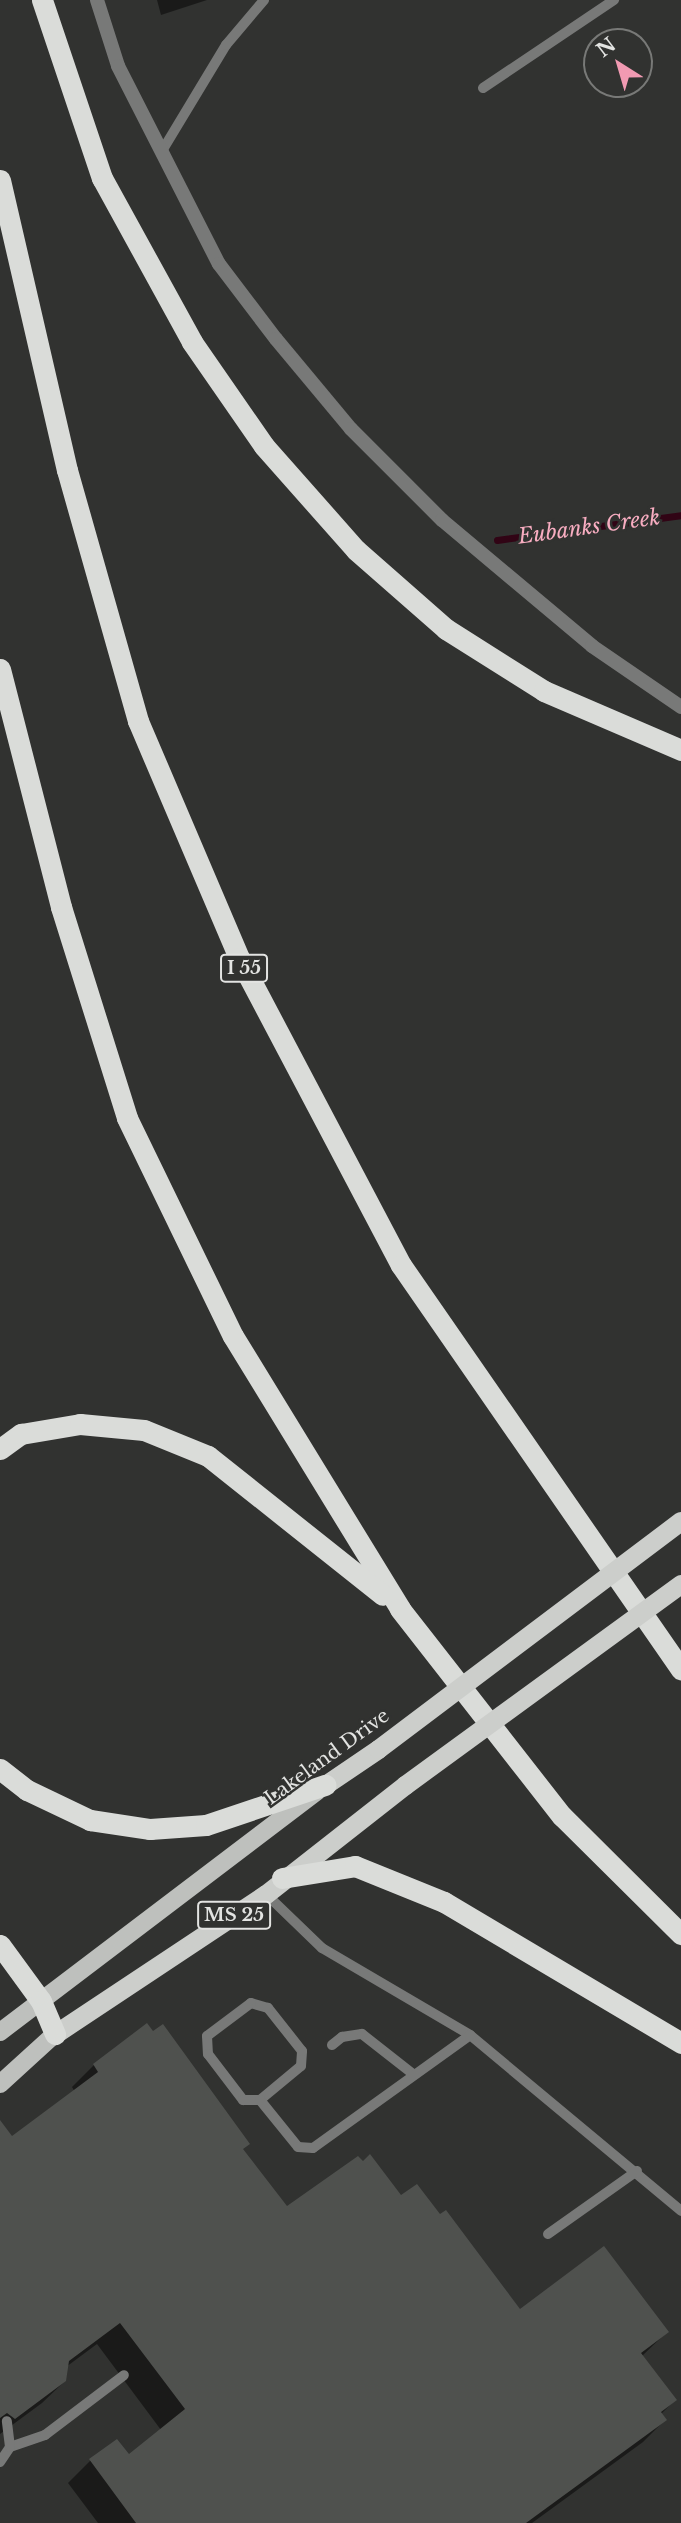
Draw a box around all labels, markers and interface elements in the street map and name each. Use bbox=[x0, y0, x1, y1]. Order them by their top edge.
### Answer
north arrow bbox=[583, 28, 653, 98]
text: N bbox=[592, 33, 620, 62]
water label: Eubanks Creek bbox=[516, 505, 662, 549]
road number: I 55 bbox=[219, 953, 268, 982]
street label: Lakeland Drive bbox=[260, 1704, 394, 1810]
road number: MS 25 bbox=[196, 1900, 272, 1929]

